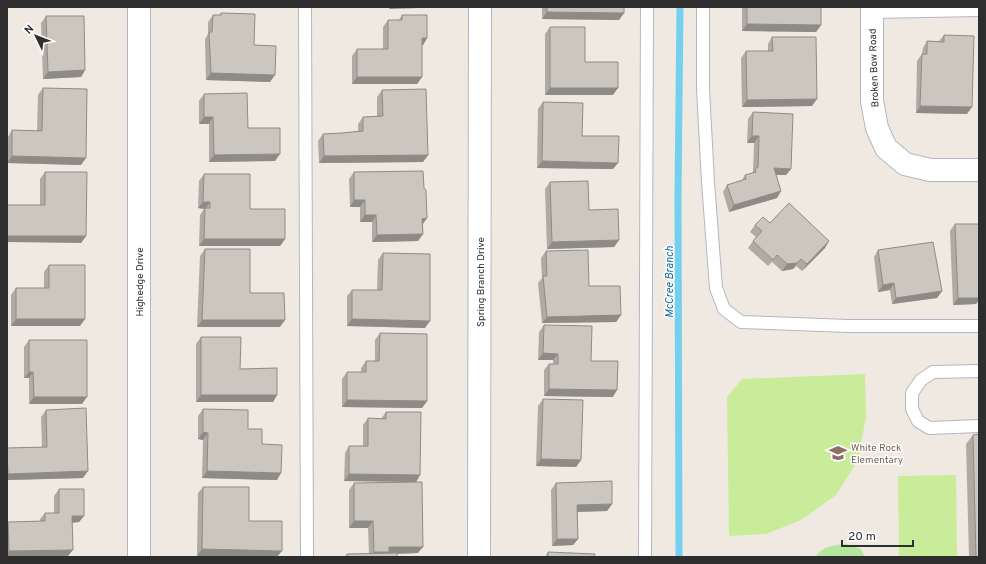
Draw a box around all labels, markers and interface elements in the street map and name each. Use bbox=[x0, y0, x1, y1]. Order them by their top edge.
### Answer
north arrow bbox=[16, 16, 56, 56]
text: N bbox=[22, 22, 37, 38]
street label: Broken Bow Road bbox=[867, 28, 882, 108]
street label: Spring Branch Drive bbox=[475, 237, 488, 327]
water label: McCree Branch bbox=[663, 246, 677, 318]
street label: Highedge Drive bbox=[134, 247, 147, 317]
place label: White Rock Elementary bbox=[851, 442, 903, 467]
school or university icon: White Rock Elementary bbox=[828, 443, 848, 463]
scale bar bbox=[842, 522, 913, 548]
text: 20 m bbox=[848, 529, 876, 545]

